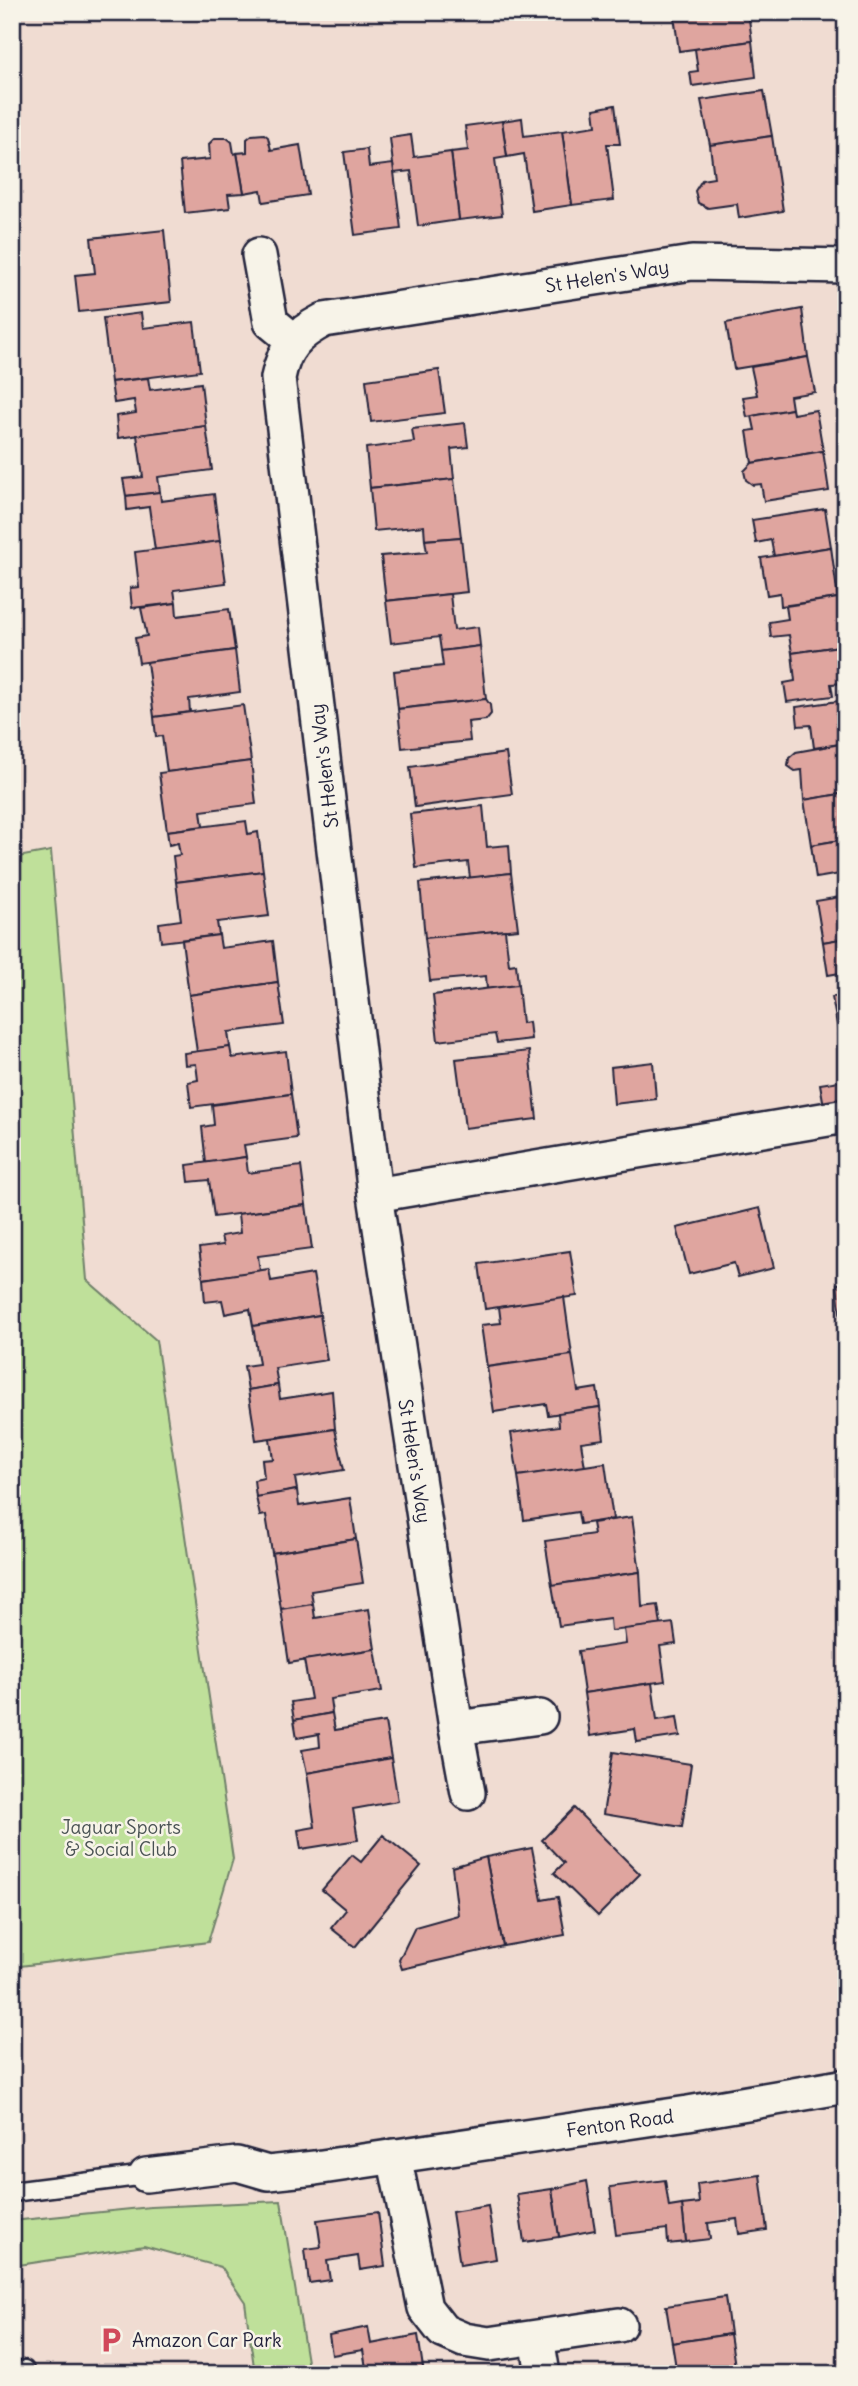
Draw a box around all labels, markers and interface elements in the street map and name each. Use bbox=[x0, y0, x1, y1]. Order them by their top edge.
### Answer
street label: St Helen's Way bbox=[543, 254, 671, 298]
street label: St Helen's Way bbox=[304, 702, 344, 830]
street label: St Helen's Way bbox=[393, 1397, 437, 1525]
park label: Jaguar Sports & Social Club bbox=[61, 1815, 181, 1861]
street label: Fenton Road bbox=[565, 2104, 675, 2142]
parking icon: Amazon Car Park bbox=[96, 2325, 126, 2355]
place label: Amazon Car Park bbox=[132, 2328, 282, 2352]

